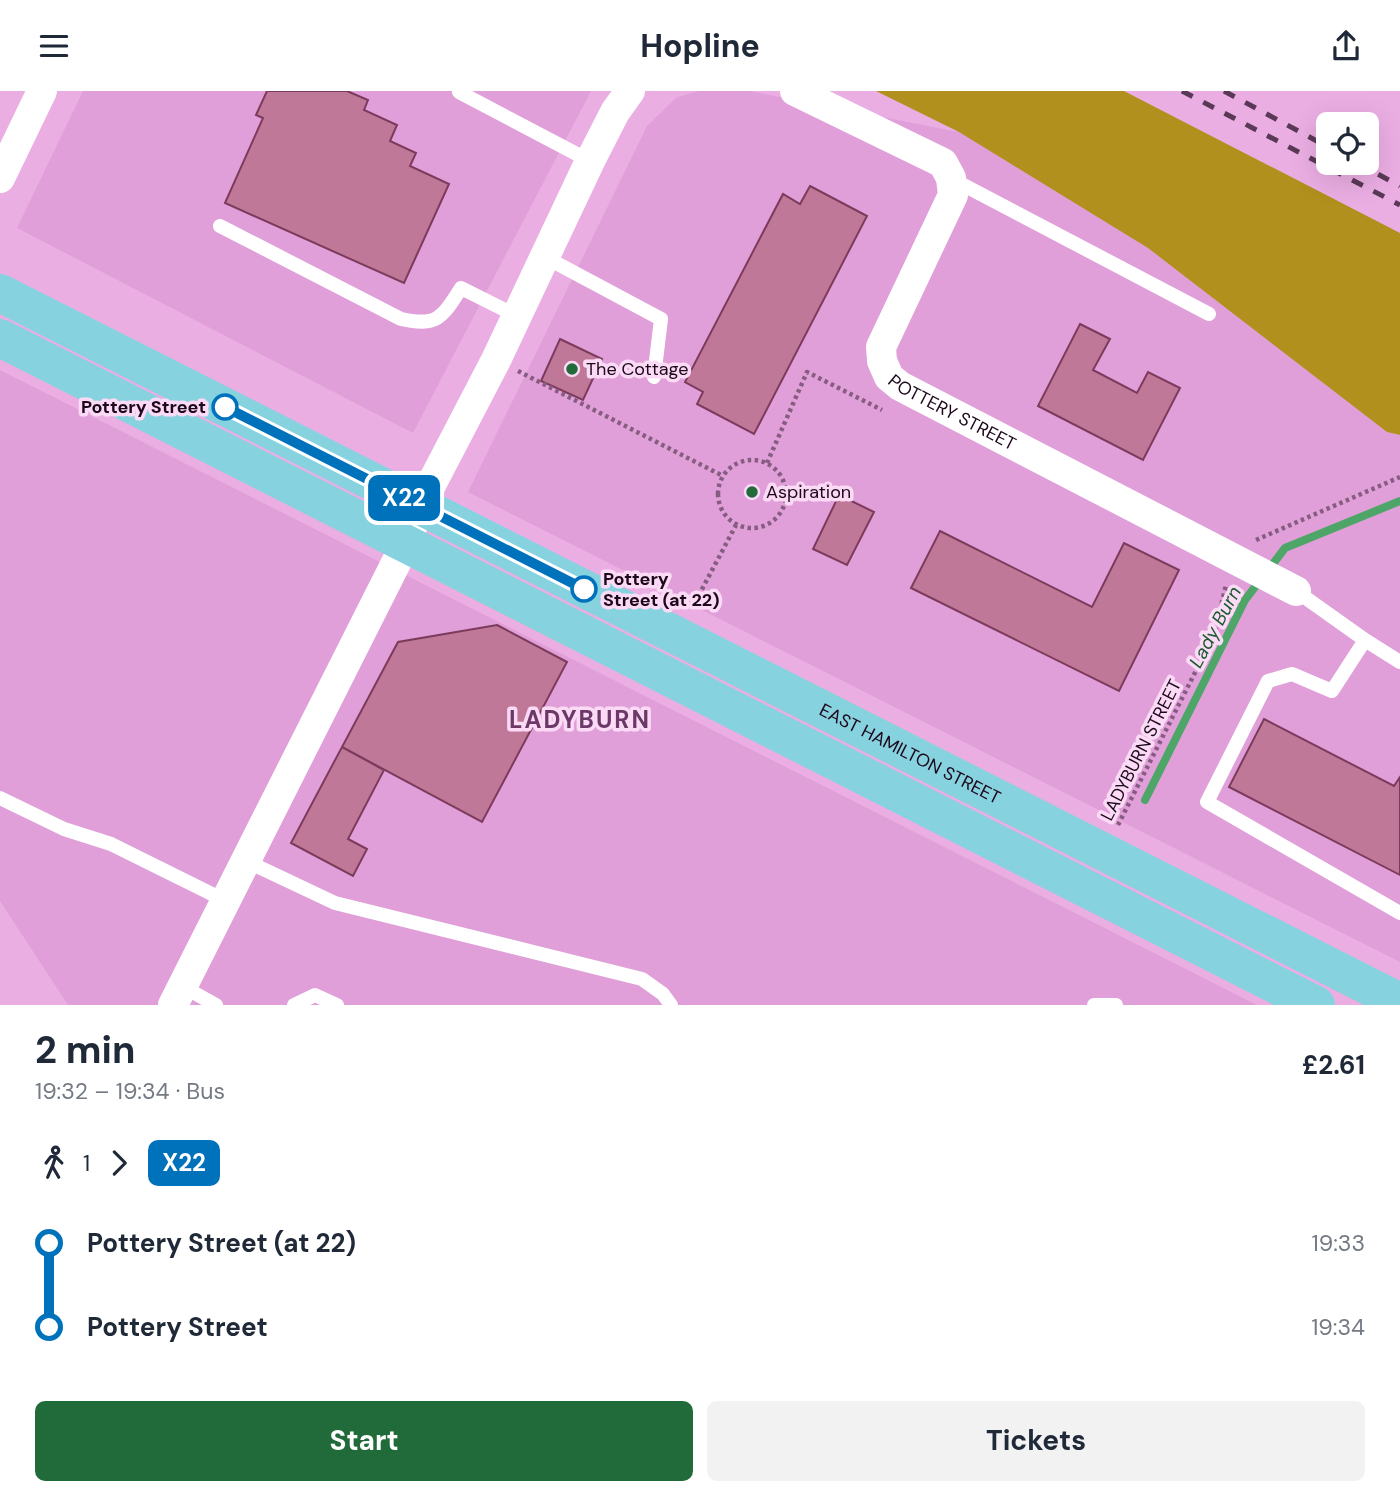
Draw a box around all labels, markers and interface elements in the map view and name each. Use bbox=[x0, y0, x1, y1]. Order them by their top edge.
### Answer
text: Hopline bbox=[640, 25, 760, 67]
icon: menu bbox=[35, 27, 73, 65]
icon: share bbox=[1327, 27, 1365, 65]
map controls bbox=[1316, 112, 1379, 175]
button: locate bbox=[1316, 112, 1379, 175]
place label: The Cottage bbox=[586, 357, 689, 381]
marker: The Cottage bbox=[564, 361, 580, 377]
street label: POTTERY STREET bbox=[883, 369, 1020, 456]
marker: Pottery Street bbox=[212, 394, 238, 420]
place label: Pottery Street bbox=[81, 395, 206, 419]
line badge: X22 bbox=[364, 475, 444, 521]
place label: Aspiration bbox=[766, 480, 851, 504]
text: X22 bbox=[382, 482, 426, 513]
marker: Aspiration bbox=[744, 484, 760, 500]
place label: Pottery Street (at 22) bbox=[603, 567, 719, 612]
marker: Pottery Street (at 22) bbox=[571, 576, 597, 602]
water label: Lady Burn bbox=[1183, 582, 1247, 672]
street label: LADYBURN STREET bbox=[1095, 675, 1187, 825]
street label: EAST HAMILTON STREET bbox=[815, 698, 1005, 810]
district label: LADYBURN bbox=[509, 704, 651, 735]
text: 2 min bbox=[35, 1025, 135, 1075]
text: £2.61 bbox=[1302, 1048, 1365, 1082]
text: 19:32 – 19:34 · Bus bbox=[35, 1076, 225, 1106]
icon: walk bbox=[35, 1144, 73, 1182]
icon: forward bbox=[100, 1144, 138, 1182]
text: X22 bbox=[162, 1147, 206, 1178]
text: 1 bbox=[83, 1148, 90, 1178]
text: Pottery Street (at 22) bbox=[87, 1226, 356, 1260]
text: 19:33 bbox=[1312, 1228, 1365, 1258]
text: Pottery Street bbox=[87, 1310, 268, 1344]
text: 19:34 bbox=[1311, 1312, 1365, 1342]
button: Start bbox=[35, 1401, 693, 1481]
button: Tickets bbox=[707, 1401, 1365, 1481]

